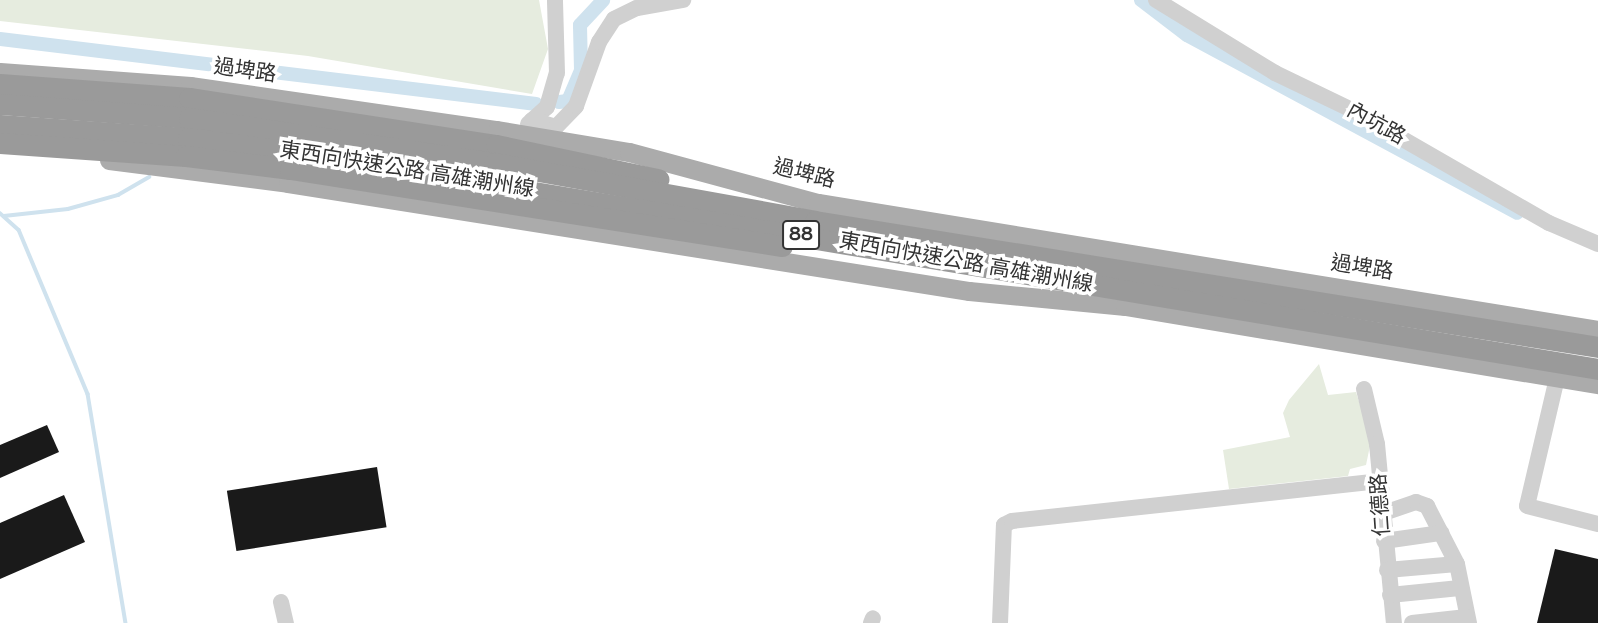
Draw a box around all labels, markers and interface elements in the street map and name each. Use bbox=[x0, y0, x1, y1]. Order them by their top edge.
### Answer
street label: 過埤路 bbox=[212, 54, 278, 88]
street label: 內坑路 bbox=[1342, 98, 1410, 150]
street label: 東西向快速公路 高雄潮州線 bbox=[278, 137, 536, 203]
street label: 過埤路 bbox=[770, 154, 838, 194]
road number: 88 bbox=[782, 219, 820, 250]
street label: 東西向快速公路 高雄潮州線 bbox=[837, 228, 1095, 298]
street label: 過埤路 bbox=[1329, 251, 1395, 285]
street label: 仁德路 bbox=[1366, 473, 1396, 537]

